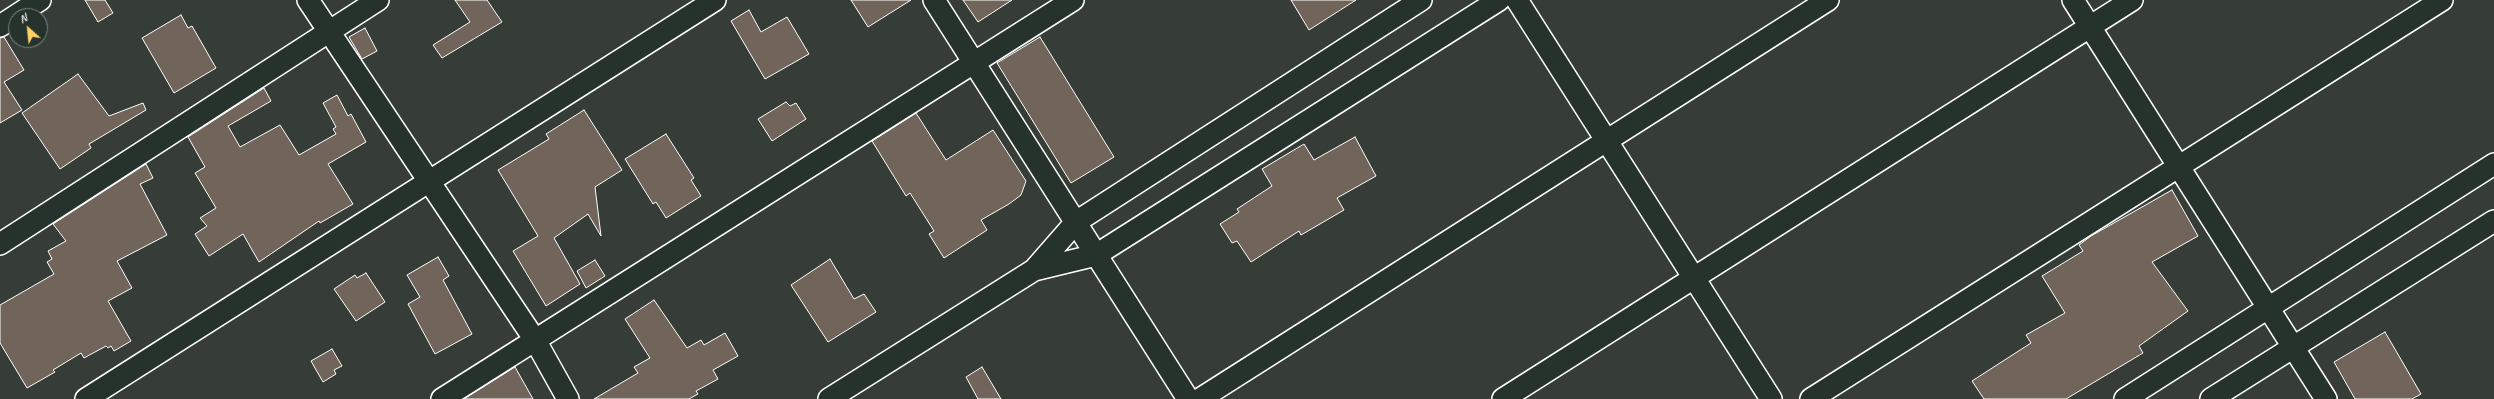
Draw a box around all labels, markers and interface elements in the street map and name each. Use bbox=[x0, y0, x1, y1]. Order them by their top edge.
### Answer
north arrow bbox=[8, 8, 48, 48]
text: N bbox=[17, 10, 29, 26]

